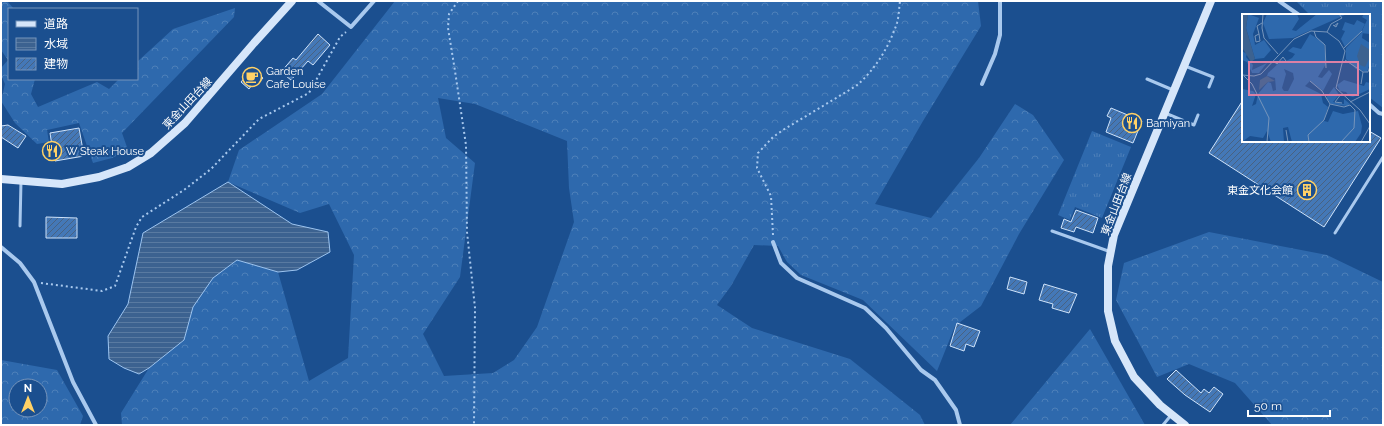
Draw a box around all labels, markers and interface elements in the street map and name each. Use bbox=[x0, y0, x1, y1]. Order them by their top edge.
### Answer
legend bbox=[8, 8, 138, 80]
inset map bbox=[1242, 14, 1370, 142]
text: 道路 bbox=[44, 17, 68, 31]
text: 水域 bbox=[44, 37, 68, 51]
text: 建物 bbox=[44, 57, 68, 71]
place label: Garden Cafe Louise bbox=[266, 65, 326, 91]
cafe icon: Garden Cafe Louise bbox=[241, 66, 263, 88]
street label: 東金山田台線 bbox=[160, 75, 215, 132]
restaurant icon: Bamiyan bbox=[1121, 112, 1143, 134]
place label: Bamiyan bbox=[1146, 117, 1190, 130]
restaurant icon: W Steak House bbox=[41, 140, 63, 162]
place label: W Steak House bbox=[66, 145, 145, 158]
street label: 東金山田台線 bbox=[1099, 171, 1134, 237]
building icon: 東金文化会館 bbox=[1296, 179, 1318, 201]
place label: 東金文化会館 bbox=[1227, 184, 1293, 197]
north arrow bbox=[8, 378, 48, 418]
text: N bbox=[24, 382, 32, 395]
scale bar bbox=[1248, 392, 1330, 418]
text: 50 m bbox=[1254, 399, 1282, 413]

